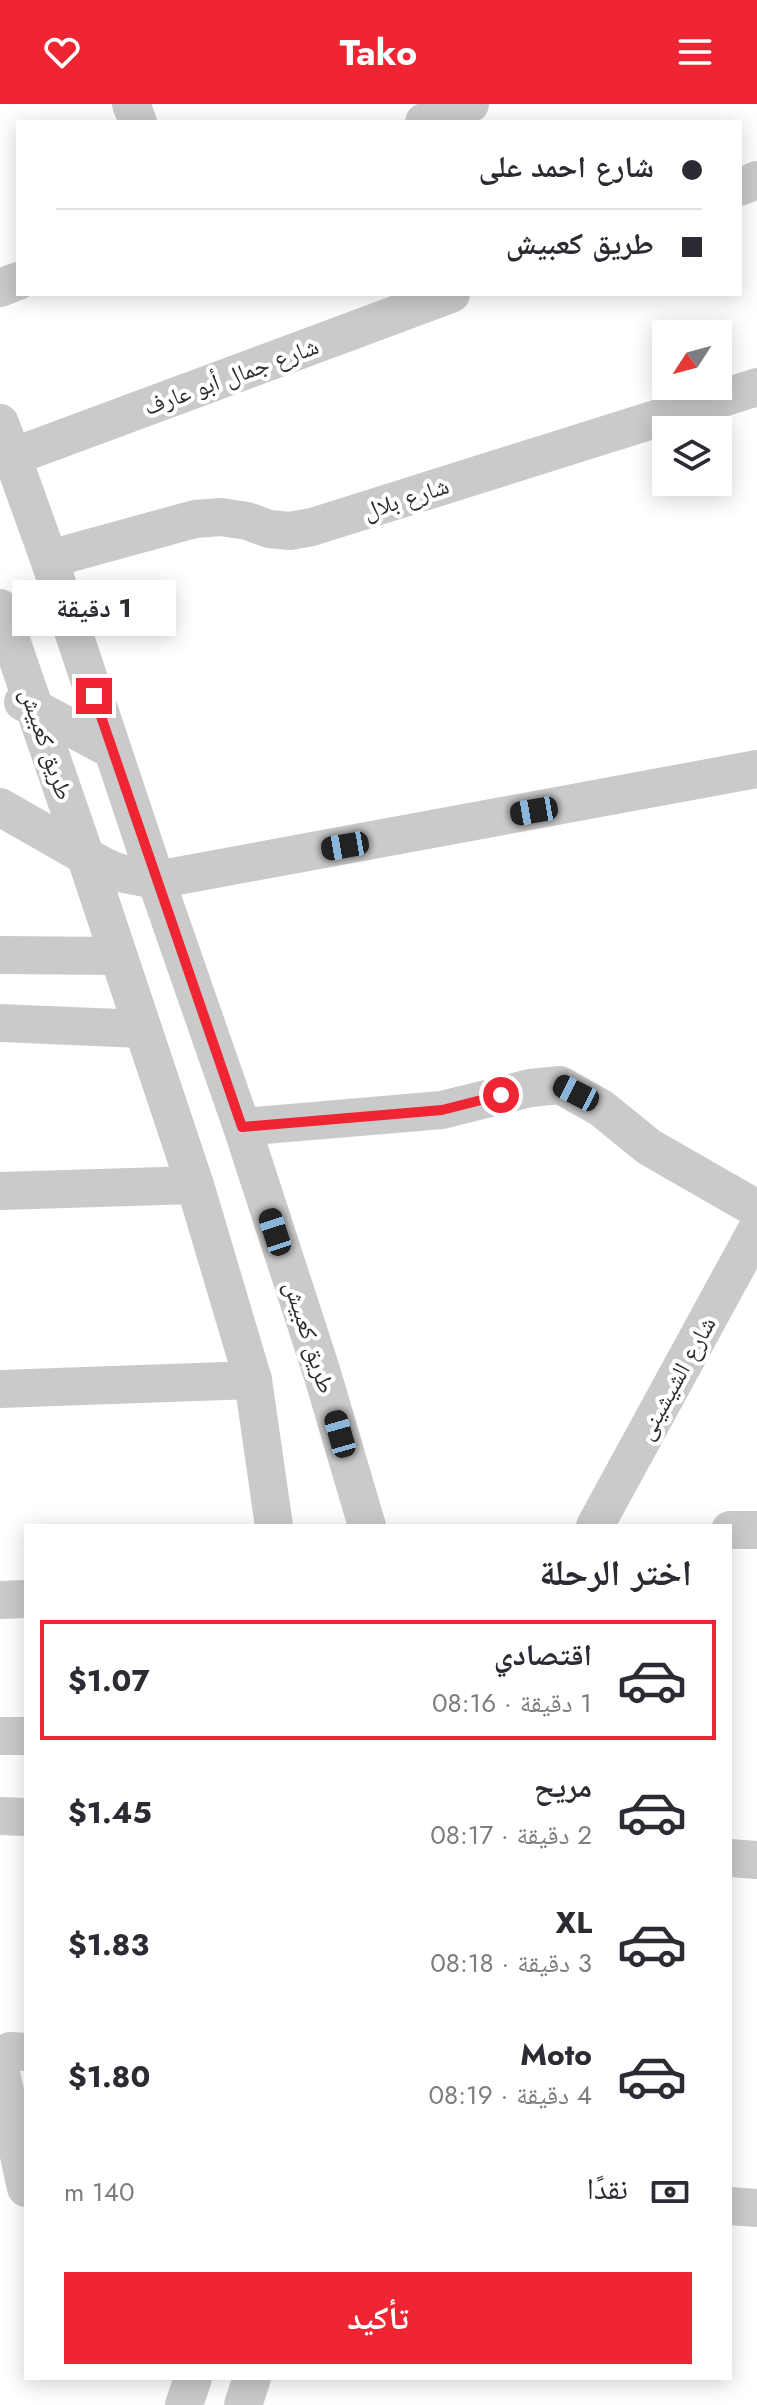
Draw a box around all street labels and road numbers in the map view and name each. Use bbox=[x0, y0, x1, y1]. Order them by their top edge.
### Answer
street label: شارع جمال أبو عارف bbox=[139, 328, 323, 424]
street label: شارع بلال bbox=[359, 468, 453, 528]
street label: طريق كعبيش bbox=[12, 683, 82, 805]
street label: طريق كعبيش bbox=[275, 1276, 345, 1398]
street label: شارع الشيشينى bbox=[628, 1310, 724, 1446]

